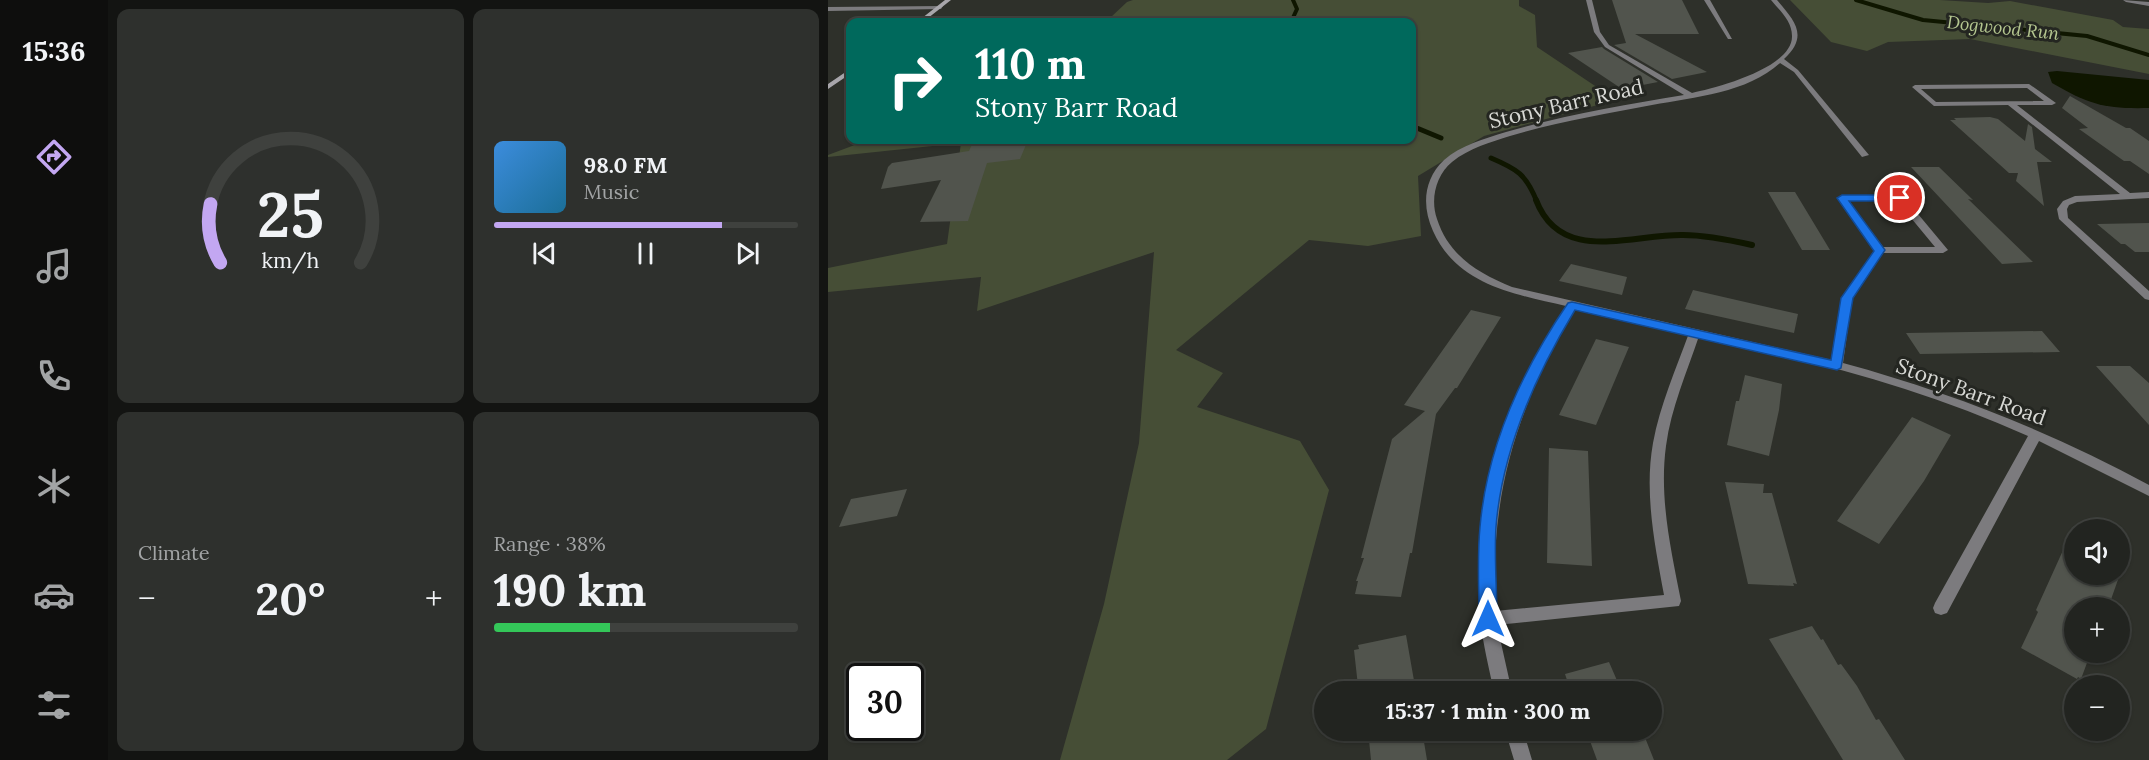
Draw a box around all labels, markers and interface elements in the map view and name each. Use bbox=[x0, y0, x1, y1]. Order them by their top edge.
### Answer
water label: Dogwood Run bbox=[1946, 10, 2060, 45]
text: 15:36 bbox=[23, 34, 85, 68]
text: 110 m bbox=[975, 37, 1086, 91]
icon: right bbox=[876, 42, 954, 120]
street label: Stony Barr Road bbox=[1486, 73, 1646, 134]
text: Stony Barr Road bbox=[975, 90, 1178, 124]
icon: directions bbox=[33, 136, 75, 178]
text: 98.0 FM bbox=[584, 151, 667, 179]
pin bbox=[1874, 172, 1925, 223]
text: 25 bbox=[257, 174, 324, 254]
text: Music bbox=[584, 179, 639, 204]
icon: arrive bbox=[1883, 181, 1916, 214]
icon: previous bbox=[528, 237, 561, 270]
icon: pause bbox=[629, 237, 662, 270]
icon: next bbox=[731, 237, 764, 270]
icon: music bbox=[33, 245, 75, 287]
text: km/h bbox=[261, 246, 319, 274]
street label: Stony Barr Road bbox=[1892, 352, 2050, 431]
icon: phone bbox=[33, 355, 75, 397]
icon: climate bbox=[33, 465, 75, 507]
map controls bbox=[2064, 519, 2130, 741]
button: sound bbox=[2064, 519, 2130, 585]
text: Range · 38% bbox=[494, 531, 606, 556]
text: Climate bbox=[138, 540, 210, 565]
text: 190 km bbox=[494, 561, 646, 618]
text: 20° bbox=[255, 570, 325, 627]
icon: car bbox=[33, 574, 75, 616]
text: − bbox=[138, 577, 156, 619]
text: + bbox=[425, 577, 442, 619]
position arrow bbox=[1456, 587, 1520, 651]
button: + bbox=[2064, 597, 2130, 663]
speed limit sign: 30 bbox=[846, 663, 924, 741]
button: − bbox=[2064, 675, 2130, 741]
icon: filters bbox=[33, 684, 75, 726]
text: 15:37 · 1 min · 300 m bbox=[1386, 697, 1590, 725]

